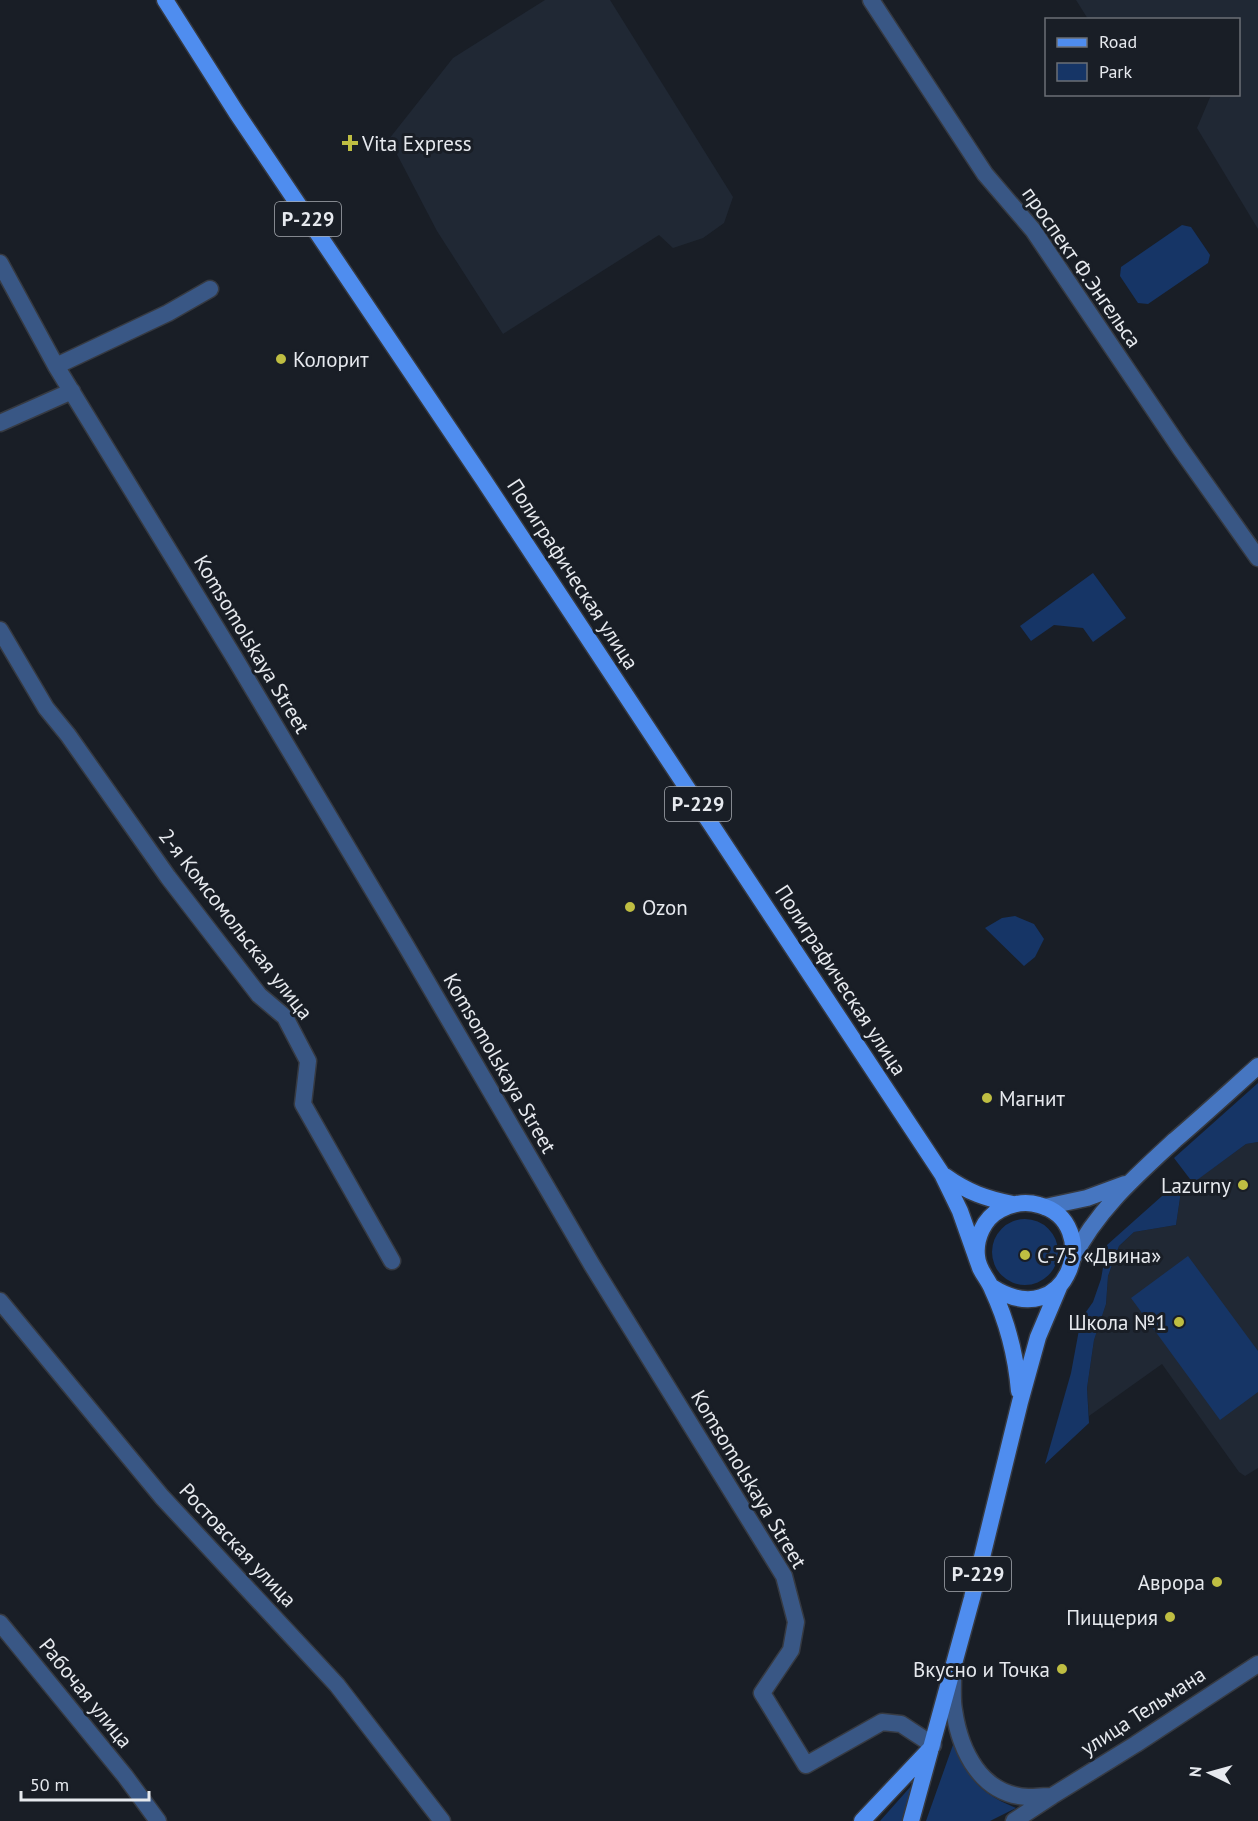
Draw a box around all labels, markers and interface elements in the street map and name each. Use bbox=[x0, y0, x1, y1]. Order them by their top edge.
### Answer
legend bbox=[1045, 18, 1240, 96]
text: Road bbox=[1099, 30, 1137, 53]
text: Park bbox=[1099, 60, 1132, 83]
place label: Vita Express bbox=[361, 130, 472, 157]
marker: Vita Express bbox=[343, 136, 357, 150]
street label: проспект Ф.Энгельса bbox=[1016, 181, 1148, 353]
road number: Р-229 bbox=[275, 202, 341, 236]
place label: Колорит bbox=[293, 346, 369, 373]
marker: Колорит bbox=[274, 352, 288, 366]
street label: Полиграфическая улица bbox=[501, 474, 645, 674]
street label: Komsomolskaya Street bbox=[188, 550, 316, 738]
road number: Р-229 bbox=[665, 787, 731, 821]
street label: 2-я Комсомольская улица bbox=[153, 823, 319, 1025]
street label: Полиграфическая улица bbox=[769, 880, 913, 1080]
place label: Ozon bbox=[642, 894, 688, 921]
marker: Ozon bbox=[623, 900, 637, 914]
street label: Komsomolskaya Street bbox=[437, 968, 563, 1158]
place label: Магнит bbox=[999, 1085, 1066, 1112]
marker: Магнит bbox=[980, 1091, 994, 1105]
place label: Lazurny bbox=[1161, 1172, 1231, 1199]
marker: Lazurny bbox=[1236, 1178, 1250, 1192]
place label: С-75 «Двина» bbox=[1037, 1242, 1161, 1269]
marker: С-75 «Двина» bbox=[1018, 1248, 1032, 1262]
place label: Школа №1 bbox=[1068, 1309, 1167, 1336]
marker: Школа №1 bbox=[1172, 1315, 1186, 1329]
street label: Komsomolskaya Street bbox=[685, 1385, 813, 1573]
street label: Ростовская улица bbox=[174, 1477, 302, 1613]
road number: Р-229 bbox=[945, 1557, 1011, 1591]
place label: Аврора bbox=[1138, 1569, 1205, 1596]
marker: Аврора bbox=[1210, 1575, 1224, 1589]
place label: Пиццерия bbox=[1066, 1604, 1158, 1631]
marker: Пиццерия bbox=[1163, 1610, 1177, 1624]
street label: Рабочая улица bbox=[33, 1633, 139, 1753]
place label: Вкусно и Точка bbox=[913, 1656, 1050, 1683]
street label: улица Тельмана bbox=[1075, 1661, 1211, 1761]
marker: Вкусно и Точка bbox=[1055, 1662, 1069, 1676]
north arrow bbox=[1180, 1743, 1240, 1803]
scale bar bbox=[21, 1764, 148, 1802]
text: N bbox=[1185, 1766, 1205, 1778]
text: 50 m bbox=[30, 1773, 69, 1796]

